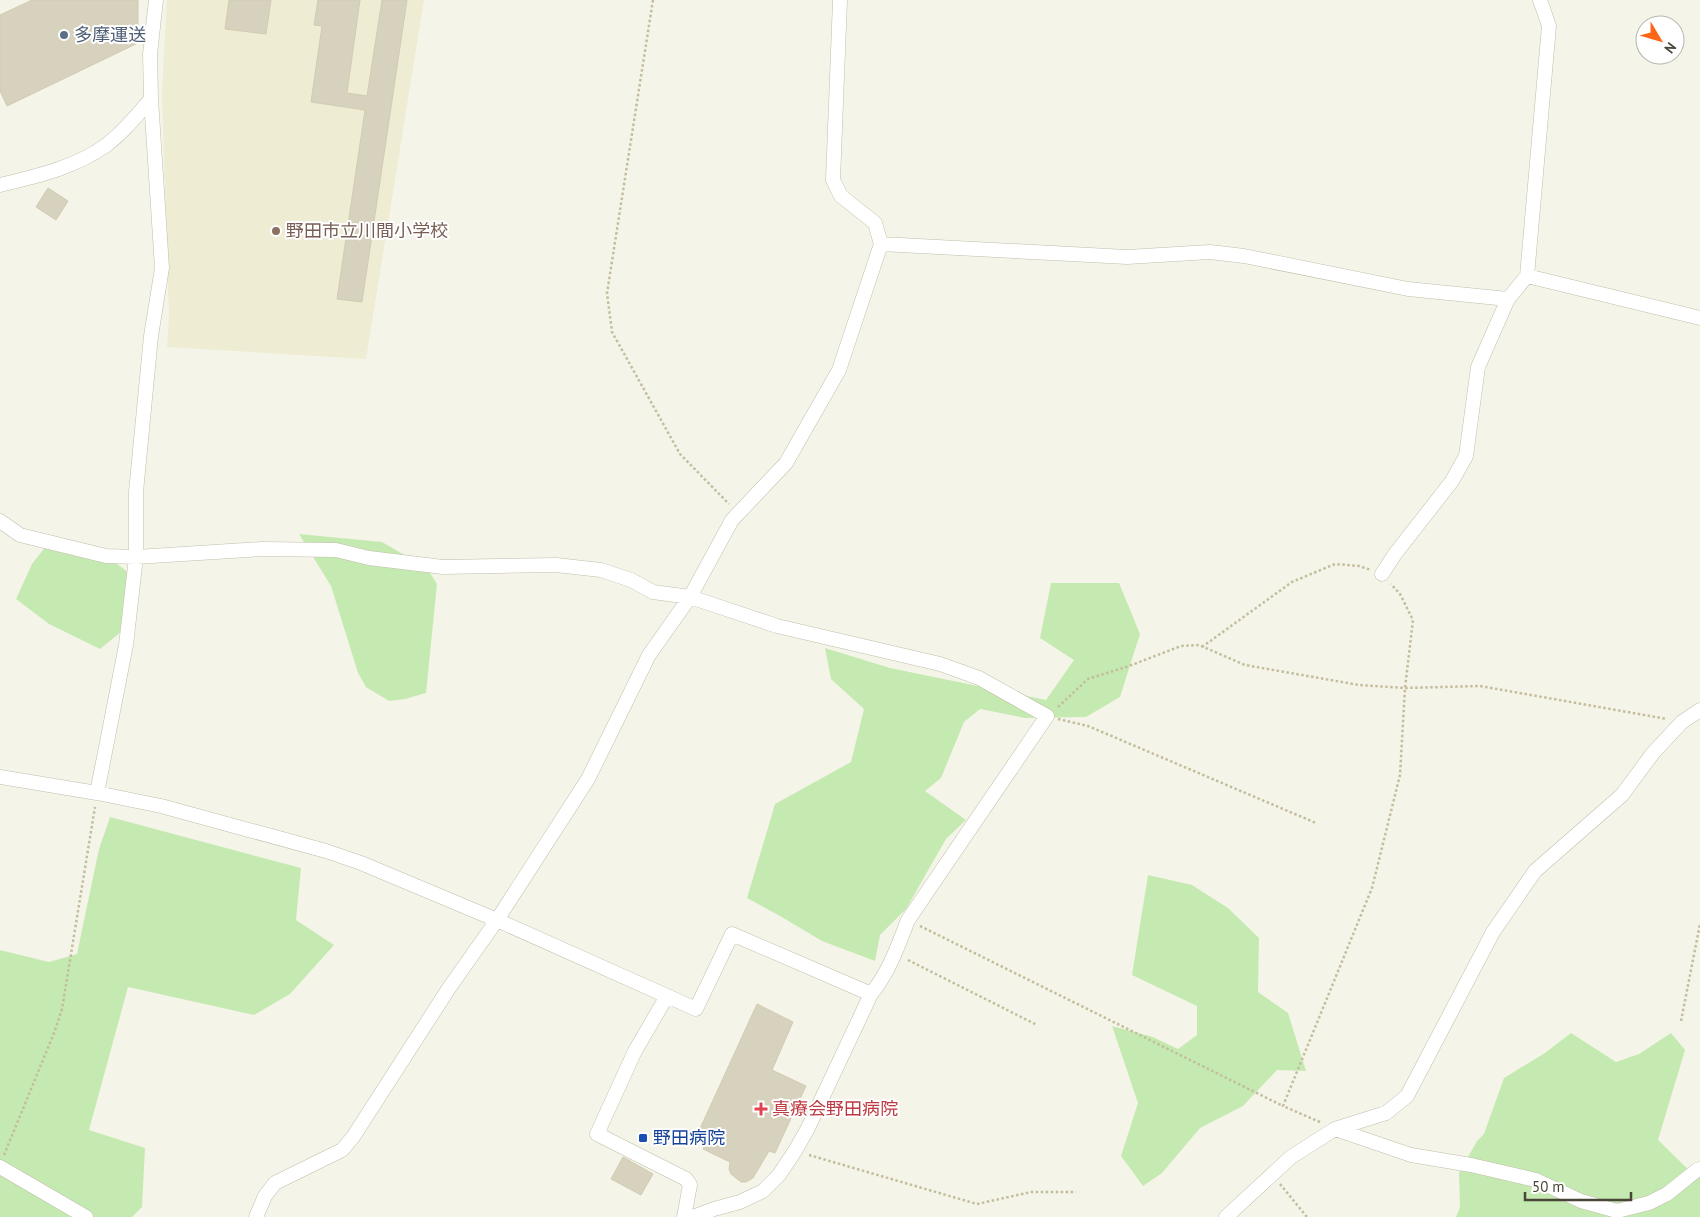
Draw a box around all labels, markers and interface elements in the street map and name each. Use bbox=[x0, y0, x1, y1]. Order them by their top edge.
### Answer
north arrow bbox=[1635, 15, 1685, 65]
place label: 多摩運送 bbox=[74, 23, 146, 46]
marker: 多摩運送 bbox=[58, 29, 70, 41]
text: N bbox=[1660, 39, 1680, 57]
place label: 野田市立川間小学校 bbox=[286, 219, 448, 242]
marker: 野田市立川間小学校 bbox=[270, 225, 282, 237]
place label: 真療会野田病院 bbox=[772, 1097, 898, 1120]
marker: 真療会野田病院 bbox=[754, 1102, 768, 1116]
place label: 野田病院 bbox=[653, 1126, 725, 1149]
marker: 野田病院 bbox=[637, 1132, 649, 1144]
scale bar bbox=[1525, 1170, 1631, 1202]
text: 50 m bbox=[1532, 1177, 1565, 1196]

